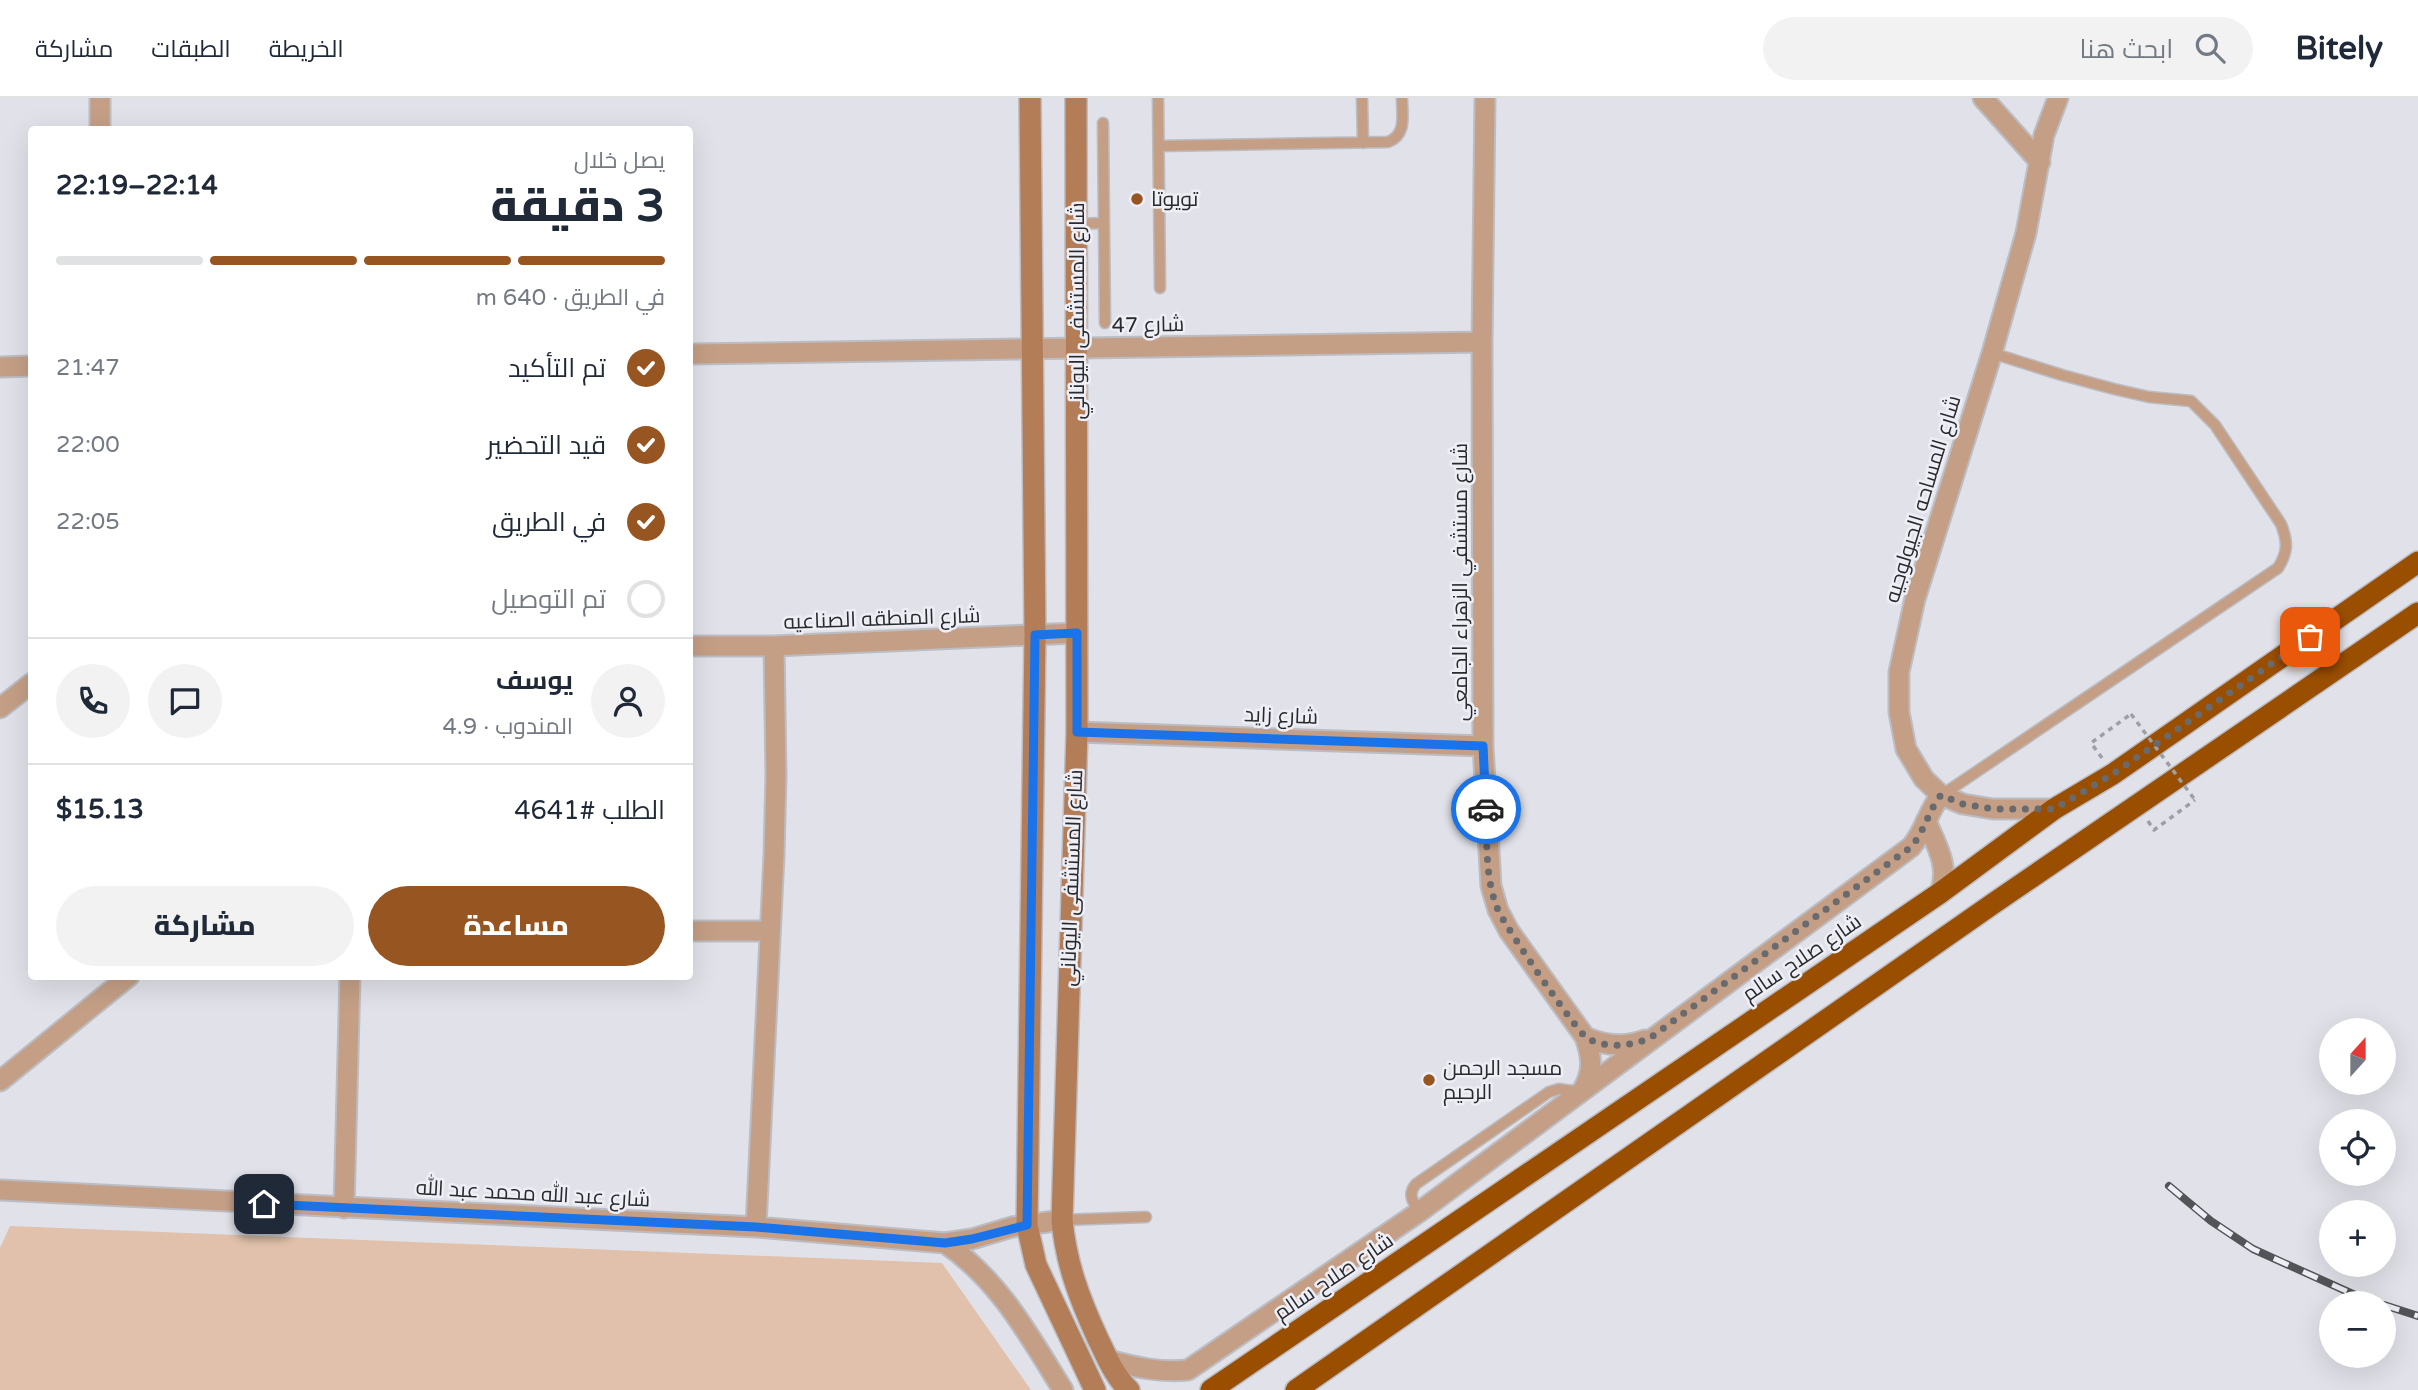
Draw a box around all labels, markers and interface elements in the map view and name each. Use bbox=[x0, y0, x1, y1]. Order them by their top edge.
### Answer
search box bbox=[1763, 17, 2253, 80]
icon: search bbox=[2191, 29, 2229, 67]
text: Bitely bbox=[2295, 29, 2383, 68]
text: ابحث هنا bbox=[2080, 34, 2173, 65]
text: مشاركة bbox=[35, 35, 113, 64]
text: الطبقات bbox=[151, 35, 231, 64]
text: الخريطة bbox=[269, 35, 344, 64]
text: يصل خلال bbox=[574, 147, 665, 175]
text: 22:14–22:19 bbox=[56, 170, 218, 201]
text: 3 دقيقة bbox=[491, 179, 665, 234]
place label: تويوتا bbox=[1151, 187, 1199, 212]
marker: تويوتا bbox=[1129, 191, 1145, 207]
street label: شارع المستشفى اليوناني bbox=[1065, 202, 1093, 420]
text: في الطريق · 640 m bbox=[476, 284, 665, 312]
street label: شارع 47 bbox=[1112, 312, 1184, 339]
icon: check bbox=[627, 349, 665, 387]
text: تم التأكيد bbox=[508, 353, 606, 384]
text: 21:47 bbox=[56, 354, 120, 382]
street label: شارع المساحه الجيولوجيه bbox=[1880, 392, 1967, 606]
icon: check bbox=[627, 426, 665, 464]
text: قيد التحضير bbox=[487, 430, 606, 461]
text: 22:00 bbox=[56, 431, 120, 459]
street label: شارع مستشفي الزهراء الجامعي bbox=[1448, 443, 1476, 721]
icon: check bbox=[627, 503, 665, 541]
text: في الطريق bbox=[492, 507, 606, 538]
text: 22:05 bbox=[56, 508, 120, 536]
text: تم التوصيل bbox=[491, 584, 606, 615]
street label: شارع المنطقه الصناعيه bbox=[783, 603, 981, 636]
pin bbox=[2280, 607, 2340, 667]
icon: bag bbox=[2291, 618, 2329, 656]
button: phone bbox=[56, 664, 130, 738]
button: chat bbox=[148, 664, 222, 738]
button: person bbox=[591, 664, 665, 738]
text: يوسف bbox=[496, 665, 573, 696]
street label: شارع زايد bbox=[1243, 702, 1318, 731]
text: المندوب · 4.9 bbox=[442, 713, 573, 741]
street label: شارع المستشفى اليوناني bbox=[1056, 769, 1091, 987]
courier bbox=[1451, 774, 1521, 844]
icon: car bbox=[1467, 790, 1505, 828]
text: $15.13 bbox=[56, 794, 144, 825]
text: الطلب #4641 bbox=[514, 795, 665, 826]
button: مشاركة bbox=[56, 886, 354, 966]
button: مساعدة bbox=[368, 886, 665, 966]
street label: شارع صلاح سالم bbox=[1738, 909, 1867, 1008]
north arrow bbox=[2319, 1018, 2396, 1096]
map controls bbox=[2319, 1018, 2396, 1368]
place label: مسجد الرحمن الرحيم bbox=[1443, 1056, 1562, 1106]
marker: مسجد الرحمن الرحيم bbox=[1421, 1072, 1437, 1088]
button: locate bbox=[2319, 1109, 2396, 1186]
street label: شارع عبد الله محمد عبد الله bbox=[415, 1173, 651, 1214]
pin bbox=[234, 1174, 294, 1234]
icon: home bbox=[245, 1185, 283, 1223]
button: + bbox=[2319, 1200, 2396, 1277]
street label: شارع صلاح سالم bbox=[1270, 1228, 1399, 1327]
button: − bbox=[2319, 1291, 2396, 1368]

